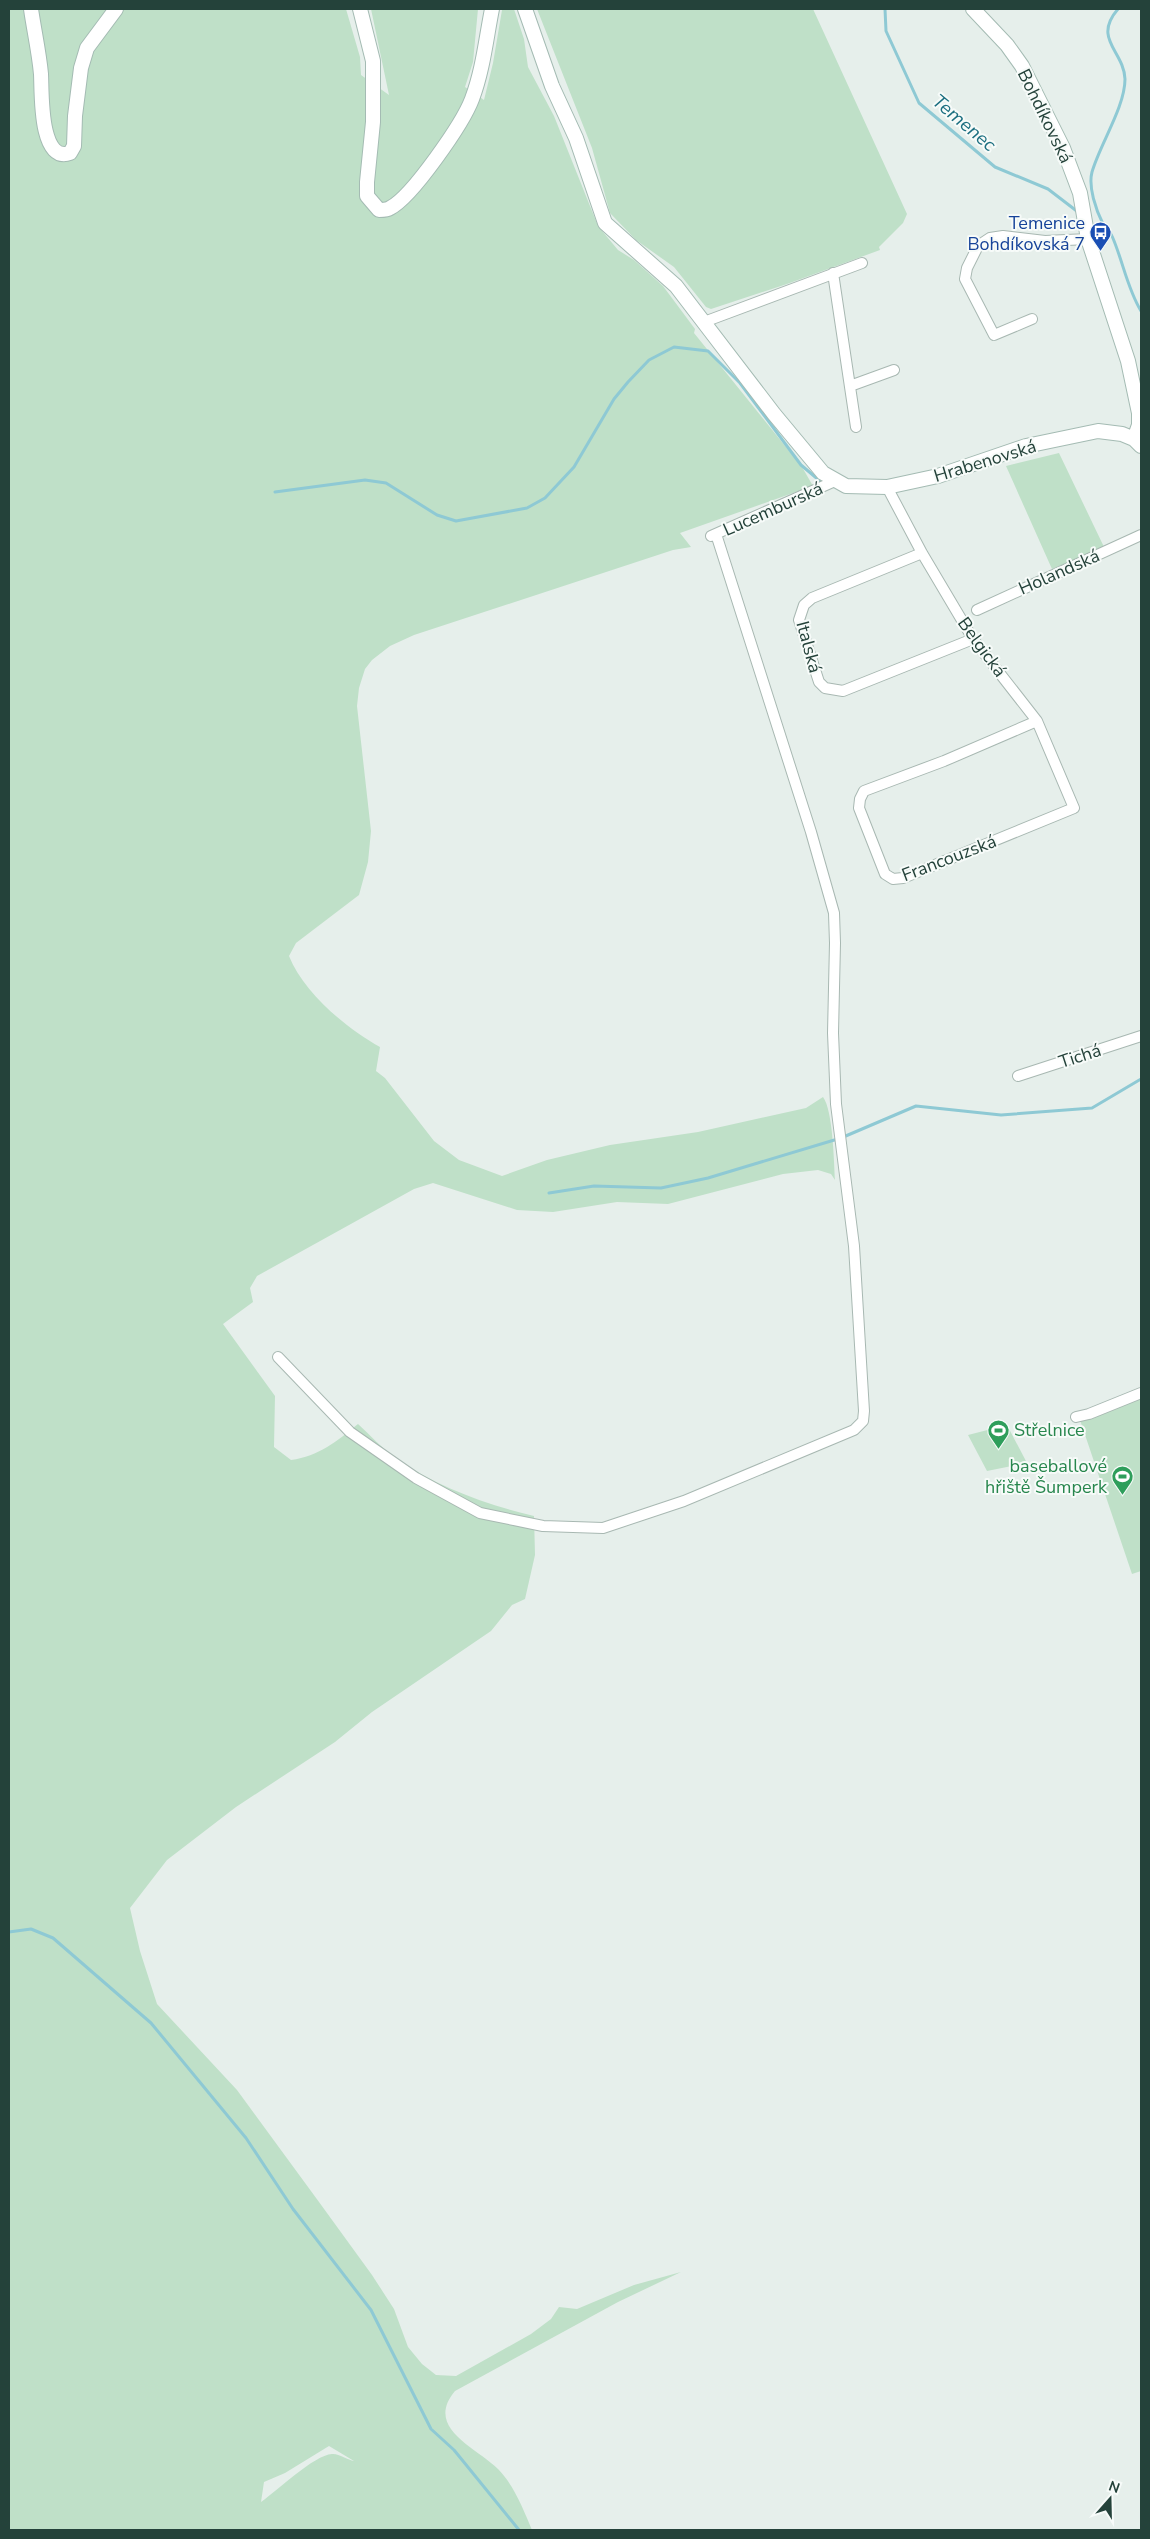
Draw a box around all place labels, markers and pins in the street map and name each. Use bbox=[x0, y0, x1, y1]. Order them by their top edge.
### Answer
place label: Temenice Bohdíkovská 7 bbox=[967, 211, 1085, 256]
bus stop icon: Temenice Bohdíkovská 7 bbox=[1089, 221, 1113, 252]
sports icon: Střelnice bbox=[986, 1418, 1010, 1449]
place label: Střelnice bbox=[1014, 1418, 1085, 1442]
place label: baseballové hřiště Šumperk bbox=[985, 1454, 1108, 1499]
sports icon: baseballové hřiště Šumperk bbox=[1111, 1464, 1135, 1495]

